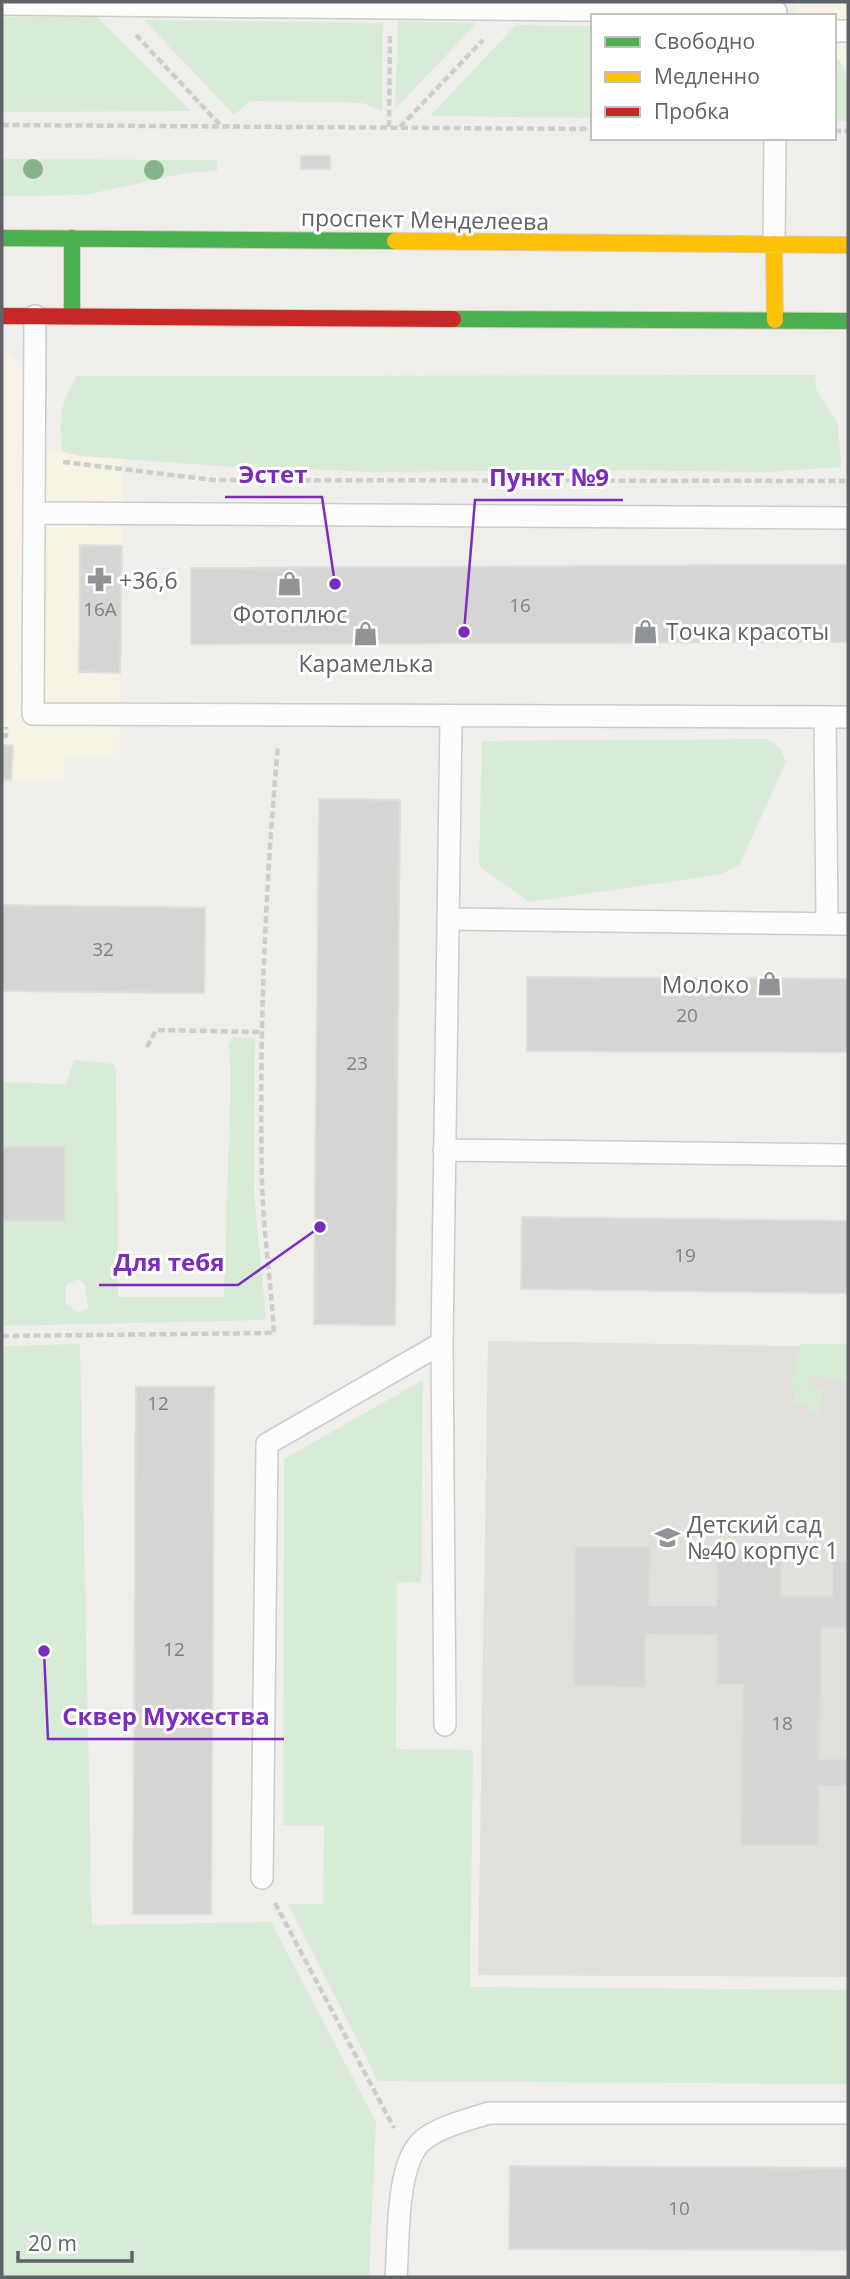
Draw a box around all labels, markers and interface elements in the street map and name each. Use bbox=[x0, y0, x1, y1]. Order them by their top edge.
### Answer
legend bbox=[591, 14, 836, 140]
text: Свободно bbox=[654, 27, 755, 55]
text: Медленно bbox=[654, 62, 760, 90]
text: Пробка bbox=[654, 97, 730, 125]
street label: проспект Менделеева bbox=[301, 201, 549, 237]
callout: Эстет bbox=[225, 452, 322, 497]
callout: Пункт №9 bbox=[475, 455, 623, 500]
text: Эстет bbox=[239, 457, 308, 490]
text: Пункт №9 bbox=[489, 460, 609, 493]
place label: +36,6 bbox=[119, 564, 178, 596]
pharmacy icon: +36,6 bbox=[85, 566, 113, 594]
shop icon: Фотоплюс bbox=[276, 570, 304, 598]
house number: 16 bbox=[509, 592, 531, 618]
house number: 16А bbox=[83, 596, 117, 622]
place label: Фотоплюс bbox=[233, 598, 347, 630]
place label: Точка красоты bbox=[666, 615, 829, 647]
shop icon: Точка красоты bbox=[632, 617, 660, 645]
shop icon: Карамелька bbox=[352, 619, 380, 647]
place label: Карамелька bbox=[299, 647, 433, 679]
house number: 32 bbox=[92, 936, 114, 962]
place label: Молоко bbox=[662, 968, 749, 1000]
shop icon: Молоко bbox=[755, 970, 783, 998]
house number: 20 bbox=[676, 1002, 698, 1028]
house number: 23 bbox=[346, 1050, 368, 1076]
callout: Для тебя bbox=[99, 1240, 238, 1285]
house number: 19 bbox=[674, 1242, 696, 1268]
text: Для тебя bbox=[114, 1245, 224, 1278]
house number: 12 bbox=[147, 1390, 169, 1416]
place label: Детский сад №40 корпус 1 bbox=[687, 1508, 838, 1566]
school or university icon: Детский сад №40 корпус 1 bbox=[653, 1523, 681, 1551]
house number: 12 bbox=[163, 1636, 185, 1662]
callout: Сквер Мужества bbox=[48, 1694, 284, 1739]
text: Сквер Мужества bbox=[62, 1699, 270, 1732]
house number: 18 bbox=[771, 1710, 793, 1736]
house number: 10 bbox=[668, 2195, 690, 2221]
scale bar bbox=[18, 2220, 131, 2264]
text: 20 m bbox=[28, 2229, 77, 2257]

